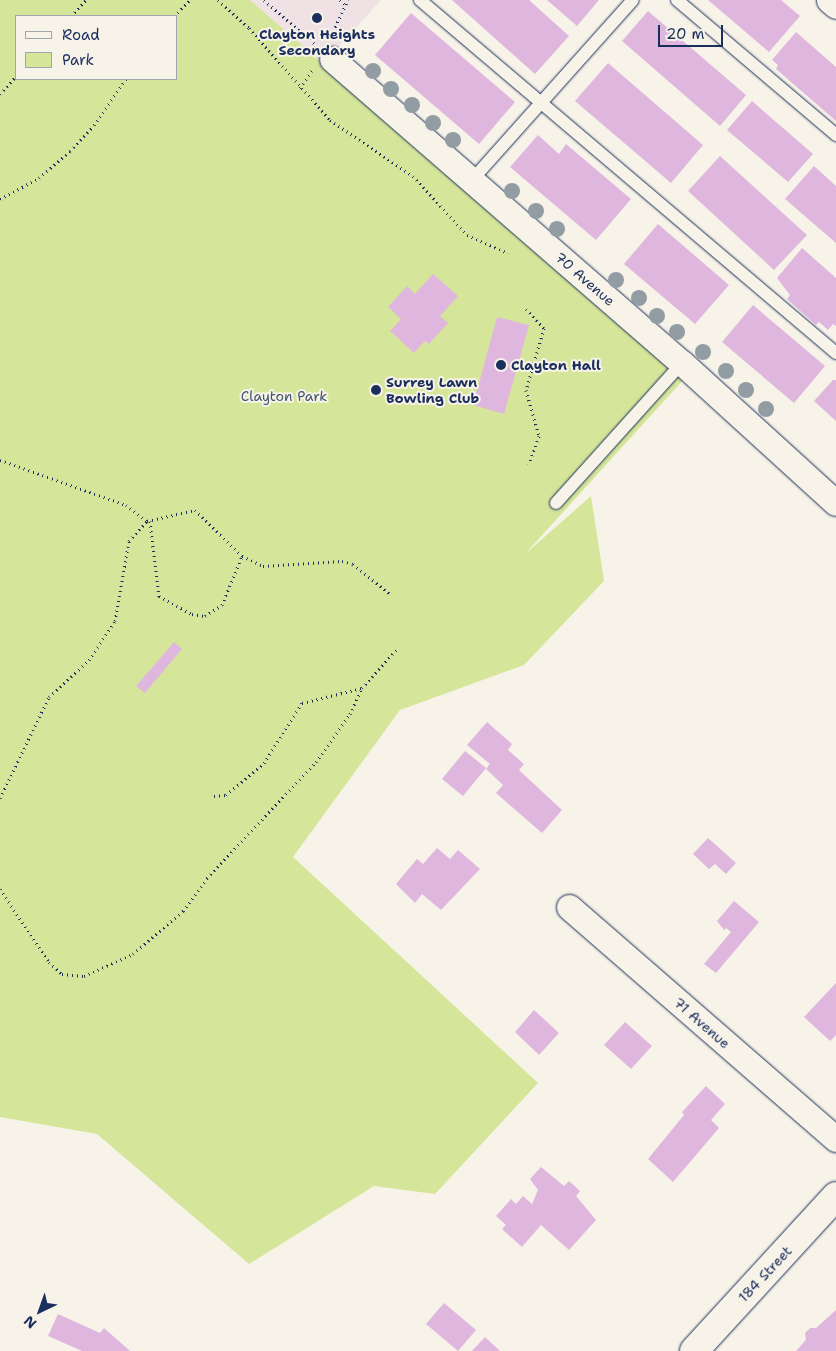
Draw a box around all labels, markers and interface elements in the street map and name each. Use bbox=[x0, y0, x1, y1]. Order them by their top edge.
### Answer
marker: Clayton Heights Secondary bbox=[311, 12, 323, 24]
legend bbox=[15, 15, 178, 80]
scale bar bbox=[661, 15, 726, 47]
text: 20 m bbox=[666, 24, 705, 44]
text: Road bbox=[62, 25, 100, 45]
place label: Clayton Heights Secondary bbox=[259, 26, 375, 58]
text: Park bbox=[62, 50, 94, 70]
street label: 70 Avenue bbox=[552, 249, 618, 309]
place label: Clayton Hall bbox=[511, 357, 601, 373]
marker: Clayton Hall bbox=[495, 359, 507, 371]
place label: Surrey Lawn Bowling Club bbox=[386, 374, 479, 407]
marker: Surrey Lawn Bowling Club bbox=[370, 384, 382, 396]
park label: Clayton Park bbox=[241, 388, 327, 404]
street label: 71 Avenue bbox=[670, 994, 734, 1052]
street label: 184 Street bbox=[735, 1242, 795, 1306]
north arrow bbox=[15, 1286, 65, 1336]
text: N bbox=[20, 1312, 40, 1333]

